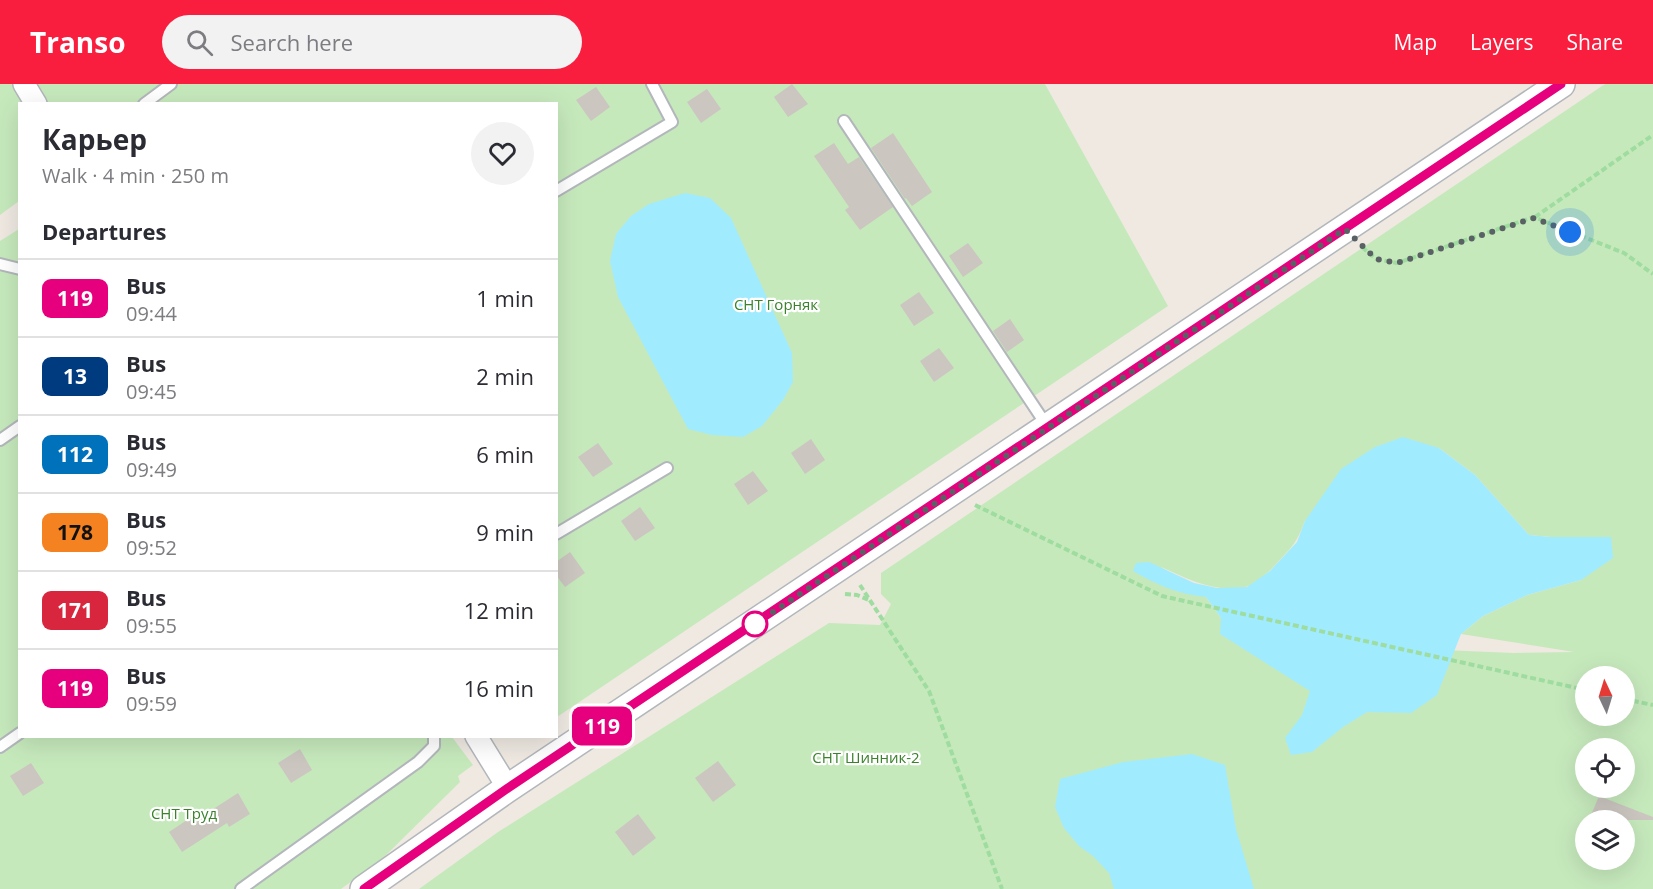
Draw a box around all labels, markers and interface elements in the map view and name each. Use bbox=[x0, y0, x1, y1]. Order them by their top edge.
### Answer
search box bbox=[162, 15, 582, 69]
text: Transo bbox=[30, 23, 126, 61]
icon: search bbox=[183, 26, 216, 59]
text: Search here bbox=[231, 27, 353, 57]
text: Map bbox=[1394, 28, 1437, 56]
text: Layers bbox=[1470, 28, 1534, 56]
text: Share bbox=[1567, 28, 1623, 56]
text: Карьер bbox=[42, 120, 147, 158]
button: heart bbox=[471, 122, 534, 185]
text: Walk · 4 min · 250 m bbox=[42, 162, 229, 189]
text: Departures bbox=[42, 216, 166, 246]
your location bbox=[1555, 217, 1585, 247]
text: Bus bbox=[126, 270, 166, 300]
text: 1 min bbox=[476, 283, 534, 313]
text: 119 bbox=[57, 284, 93, 312]
park label: СНТ Горняк bbox=[734, 294, 818, 314]
text: 09:44 bbox=[126, 300, 177, 327]
text: Bus bbox=[126, 348, 166, 378]
text: 2 min bbox=[476, 361, 534, 391]
text: 13 bbox=[63, 362, 87, 390]
text: 09:45 bbox=[126, 378, 177, 405]
text: Bus bbox=[126, 426, 166, 456]
text: 6 min bbox=[476, 439, 534, 469]
text: 112 bbox=[57, 440, 93, 468]
text: 09:49 bbox=[126, 456, 177, 483]
text: Bus bbox=[126, 504, 166, 534]
text: 9 min bbox=[476, 517, 534, 547]
text: 178 bbox=[57, 518, 93, 546]
text: 09:52 bbox=[126, 534, 177, 561]
text: Bus bbox=[126, 582, 166, 612]
text: 12 min bbox=[464, 595, 534, 625]
text: 171 bbox=[57, 596, 93, 624]
unlabelled marker bbox=[742, 611, 768, 637]
text: 09:55 bbox=[126, 612, 177, 639]
text: Bus bbox=[126, 660, 166, 690]
north arrow bbox=[1575, 666, 1635, 726]
map controls bbox=[1575, 666, 1635, 870]
text: 16 min bbox=[464, 673, 534, 703]
text: 119 bbox=[57, 674, 93, 702]
text: 09:59 bbox=[126, 690, 177, 717]
line badge: 119 bbox=[568, 706, 636, 746]
text: 119 bbox=[584, 712, 620, 740]
button: locate bbox=[1575, 738, 1635, 798]
park label: СНТ Шинник-2 bbox=[812, 747, 920, 767]
park label: СНТ Труд bbox=[151, 803, 217, 823]
button: layers bbox=[1575, 810, 1635, 870]

